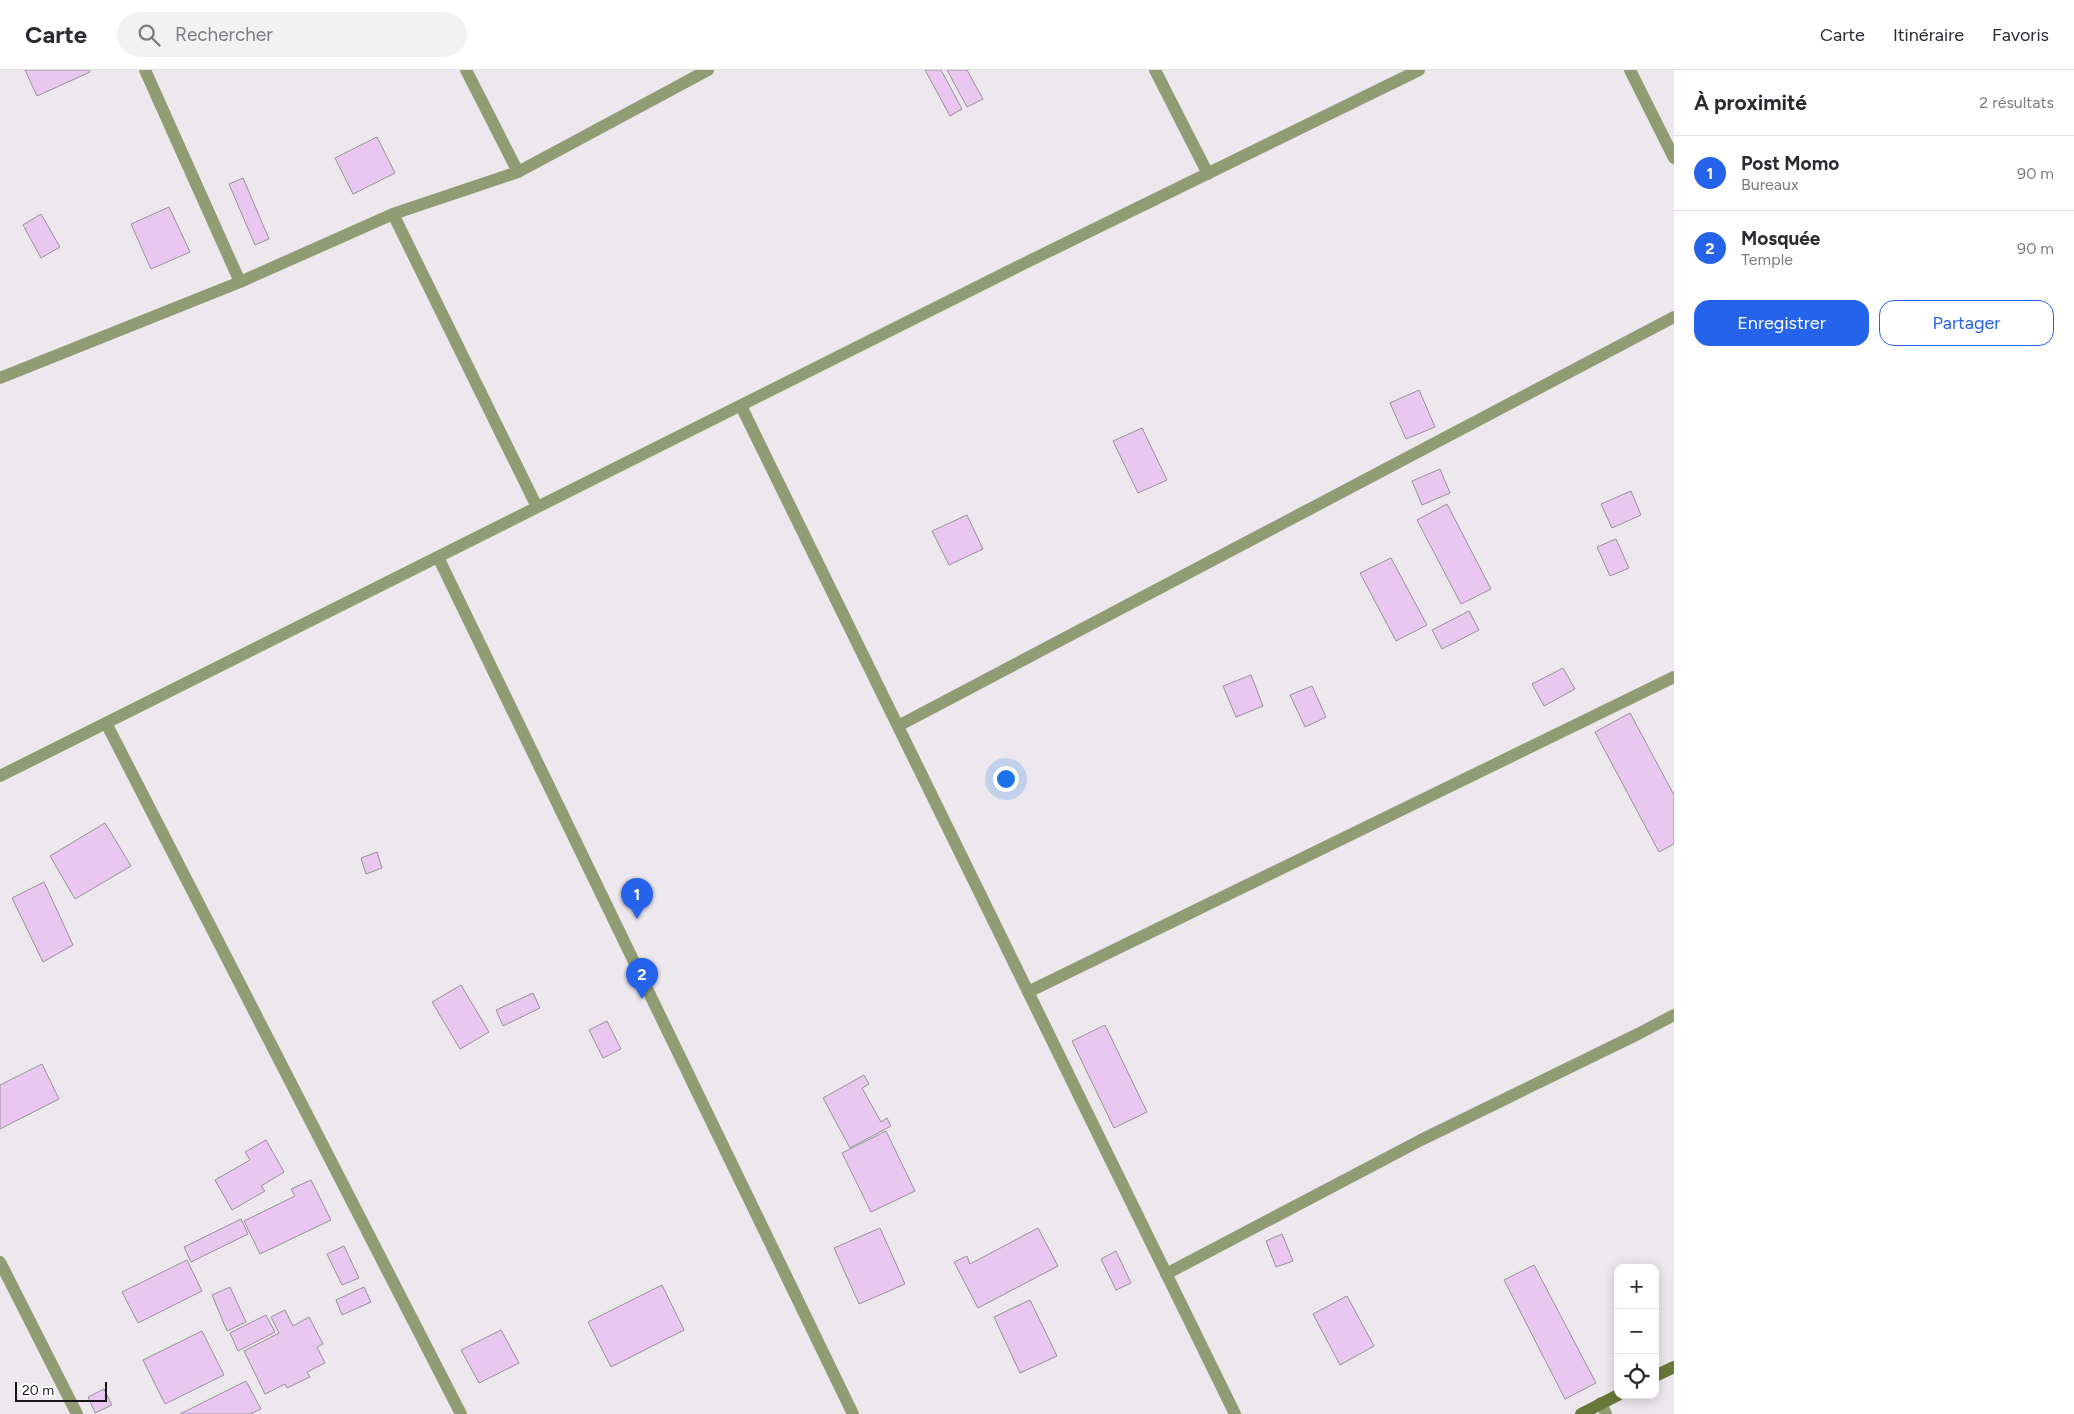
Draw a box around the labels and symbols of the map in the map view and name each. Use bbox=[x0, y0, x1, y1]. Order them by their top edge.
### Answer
your location bbox=[993, 766, 1019, 792]
pin: 1 bbox=[621, 878, 653, 919]
pin: 2 bbox=[626, 958, 658, 999]
scale bar bbox=[15, 1379, 108, 1402]

